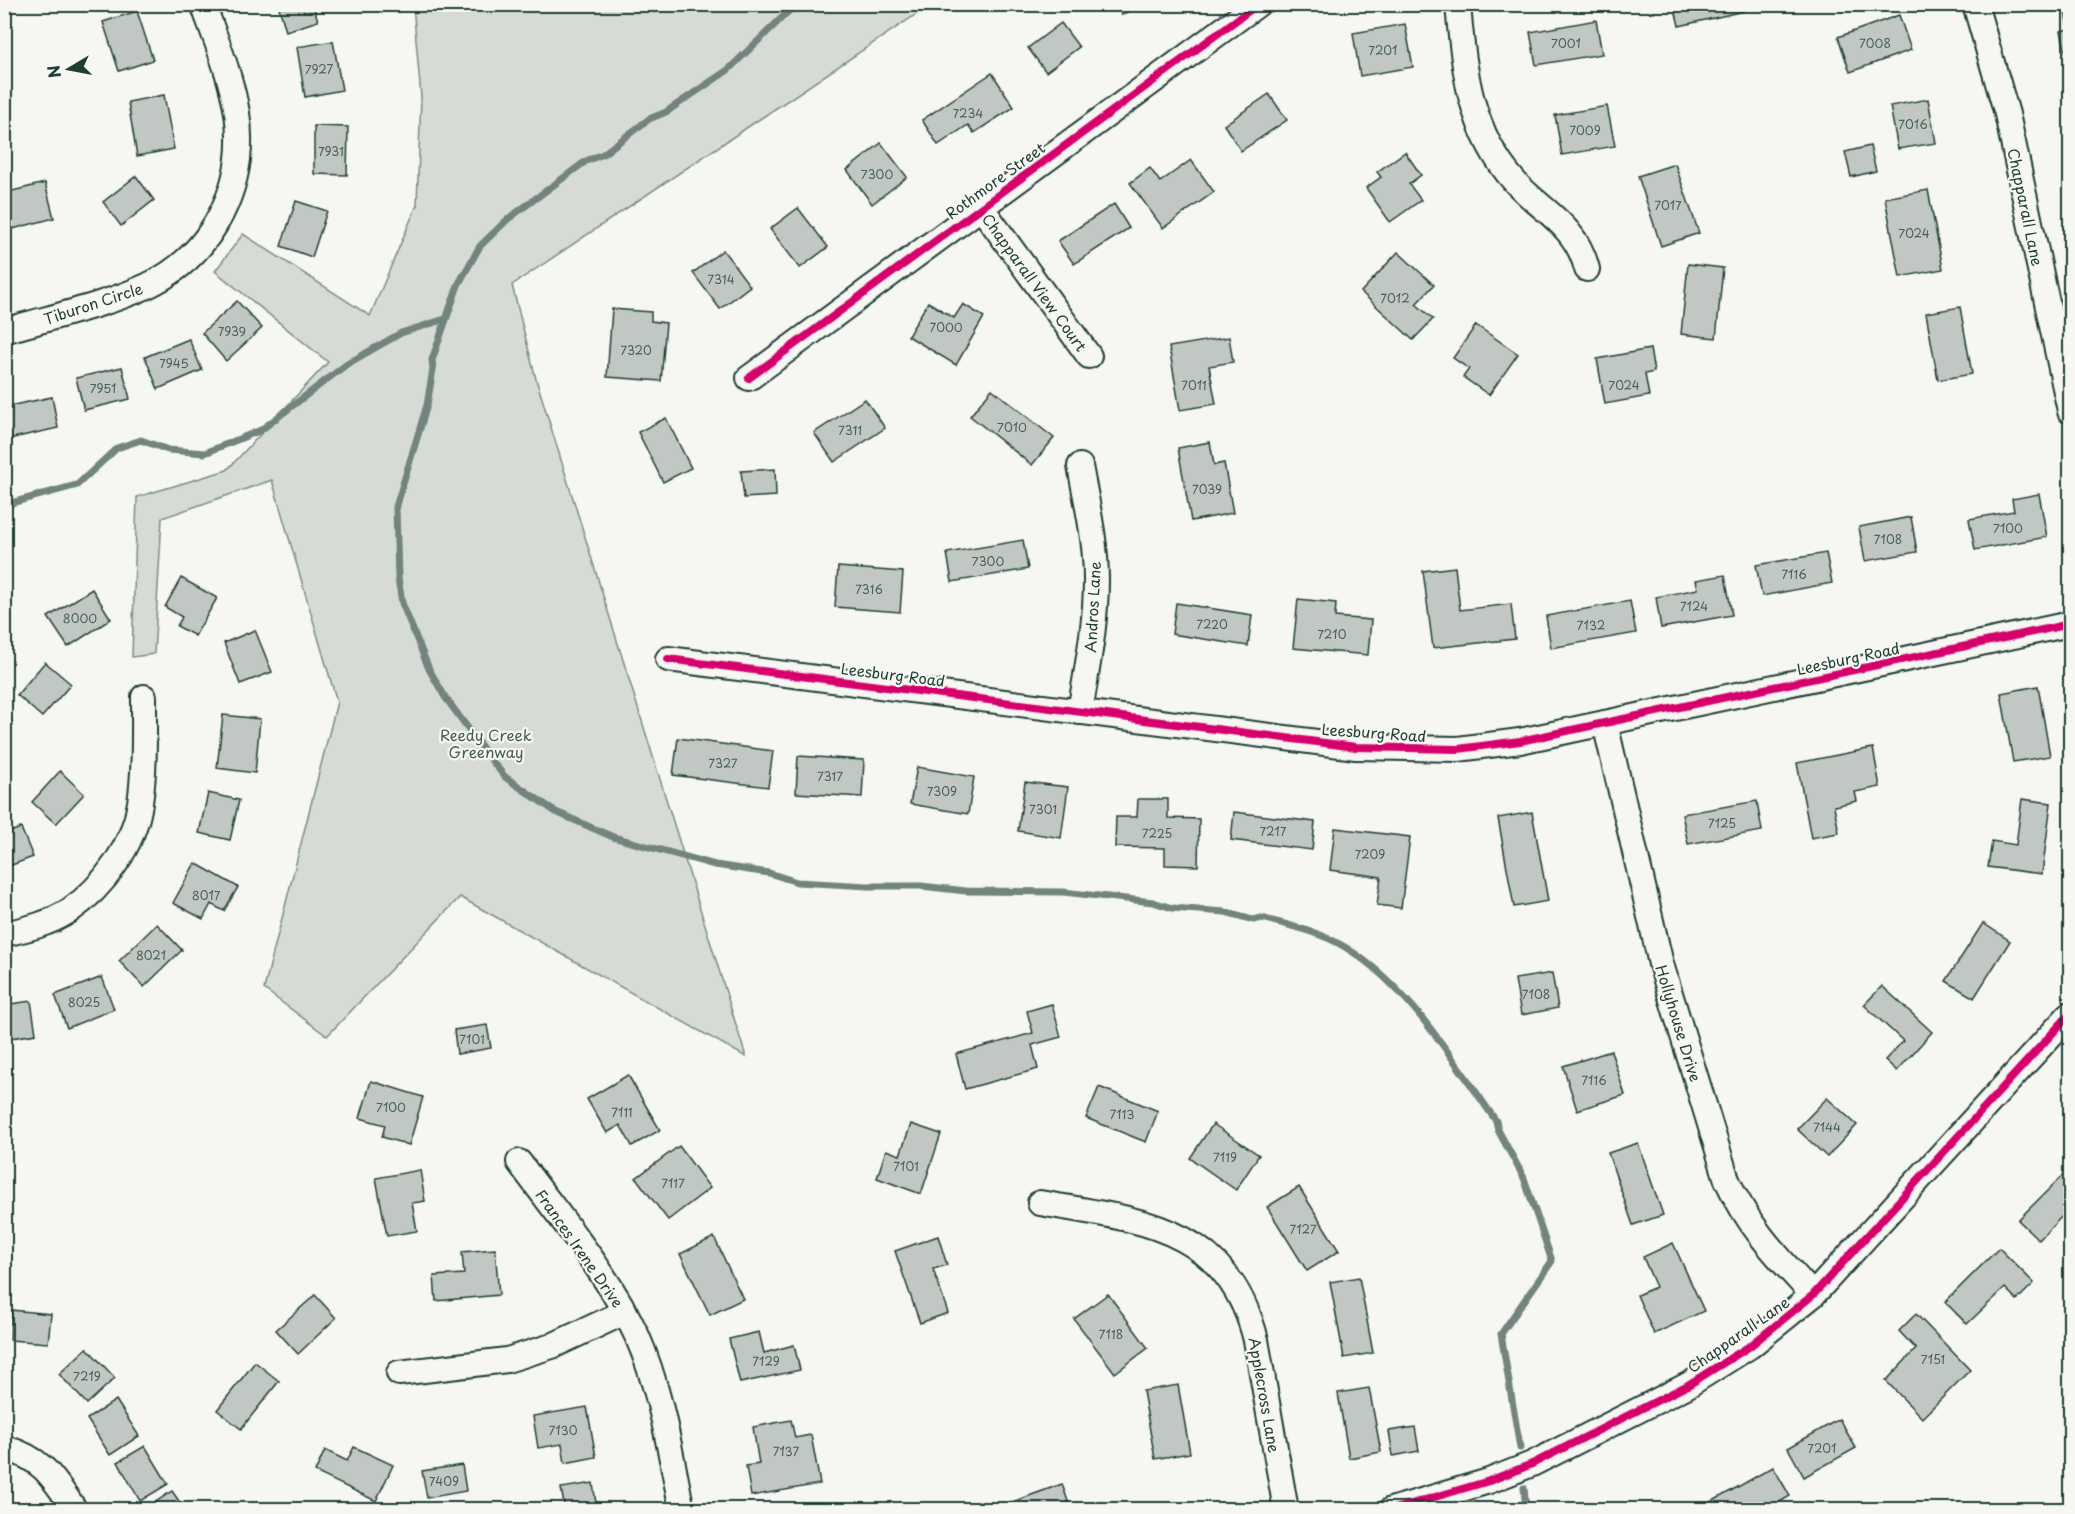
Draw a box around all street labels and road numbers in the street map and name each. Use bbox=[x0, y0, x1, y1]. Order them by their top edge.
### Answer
street label: Rothmore Street bbox=[941, 136, 1049, 224]
street label: Chapparall Lane bbox=[2002, 146, 2050, 268]
street label: Chapparall View Court bbox=[977, 208, 1093, 356]
street label: Tiburon Circle bbox=[41, 276, 145, 330]
street label: Andros Lane bbox=[1078, 561, 1106, 653]
street label: Leesburg Road bbox=[1794, 636, 1902, 680]
street label: Leesburg Road bbox=[840, 656, 946, 692]
street label: Leesburg Road bbox=[1321, 717, 1427, 747]
street label: Hollyhouse Drive bbox=[1650, 962, 1708, 1084]
street label: Frances Irene Drive bbox=[530, 1184, 630, 1312]
street label: Chapparall Lane bbox=[1682, 1290, 1794, 1378]
street label: Applecross Lane bbox=[1244, 1335, 1286, 1455]

